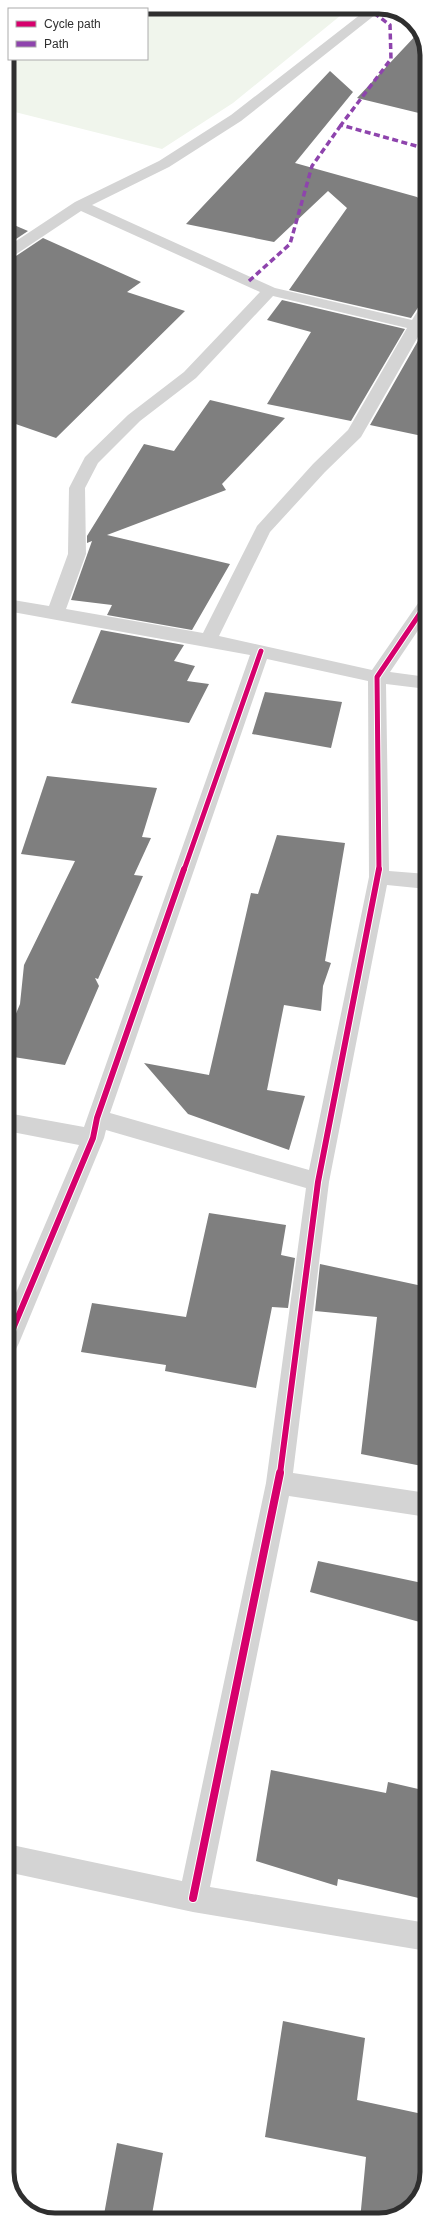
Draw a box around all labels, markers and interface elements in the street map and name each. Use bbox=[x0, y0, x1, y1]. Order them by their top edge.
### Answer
legend bbox=[8, 8, 148, 60]
text: Cycle path bbox=[44, 17, 101, 31]
text: Path bbox=[44, 37, 69, 51]

